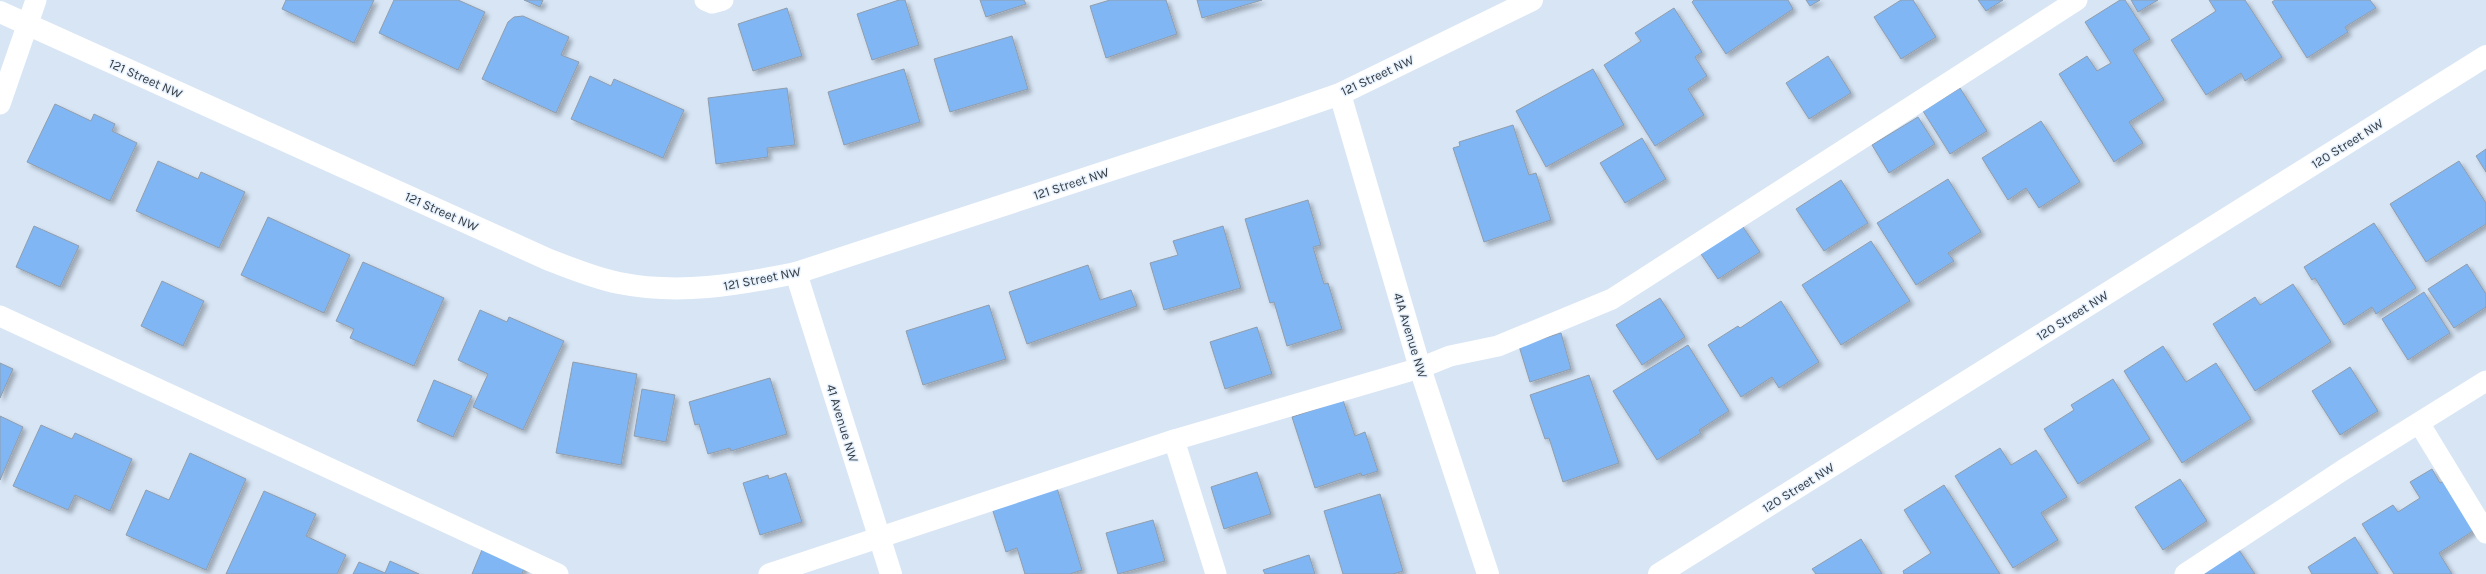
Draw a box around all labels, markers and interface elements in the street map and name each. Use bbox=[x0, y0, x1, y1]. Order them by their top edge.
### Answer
street label: 121 Street NW bbox=[1338, 52, 1416, 99]
street label: 121 Street NW bbox=[107, 56, 185, 101]
street label: 120 Street NW bbox=[2309, 115, 2386, 171]
street label: 121 Street NW bbox=[1032, 164, 1111, 203]
street label: 121 Street NW bbox=[403, 189, 481, 234]
street label: 121 Street NW bbox=[722, 264, 802, 293]
street label: 120 Street NW bbox=[2034, 287, 2111, 343]
street label: 41A Avenue NW bbox=[1390, 291, 1431, 380]
street label: 41 Avenue NW bbox=[824, 382, 862, 464]
street label: 120 Street NW bbox=[1760, 459, 1837, 515]

